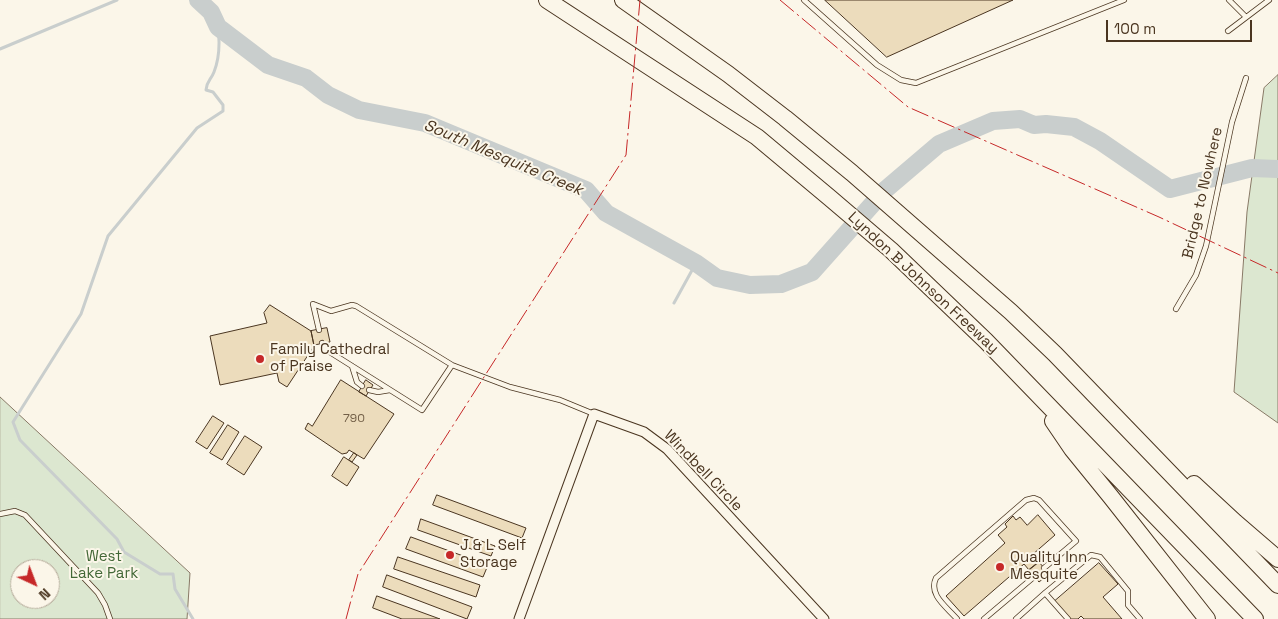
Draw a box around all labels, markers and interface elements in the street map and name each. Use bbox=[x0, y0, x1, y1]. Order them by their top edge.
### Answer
scale bar bbox=[1108, 10, 1254, 42]
text: 100 m bbox=[1114, 19, 1156, 38]
water label: South Mesquite Creek bbox=[421, 116, 585, 200]
street label: Bridge to Nowhere bbox=[1179, 125, 1227, 261]
street label: Lyndon B Johnson Freeway bbox=[844, 208, 1002, 358]
place label: Family Cathedral of Praise bbox=[270, 341, 390, 376]
marker: Family Cathedral of Praise bbox=[254, 353, 266, 365]
house number: 790 bbox=[343, 412, 365, 426]
street label: Windbell Circle bbox=[660, 427, 746, 515]
place label: J & L Self Storage bbox=[460, 537, 526, 572]
park label: West Lake Park bbox=[70, 548, 138, 583]
marker: J & L Self Storage bbox=[444, 549, 456, 561]
place label: Quality Inn Mesquite bbox=[1010, 549, 1087, 584]
north arrow bbox=[10, 559, 60, 609]
marker: Quality Inn Mesquite bbox=[994, 561, 1006, 573]
text: N bbox=[35, 584, 54, 604]

